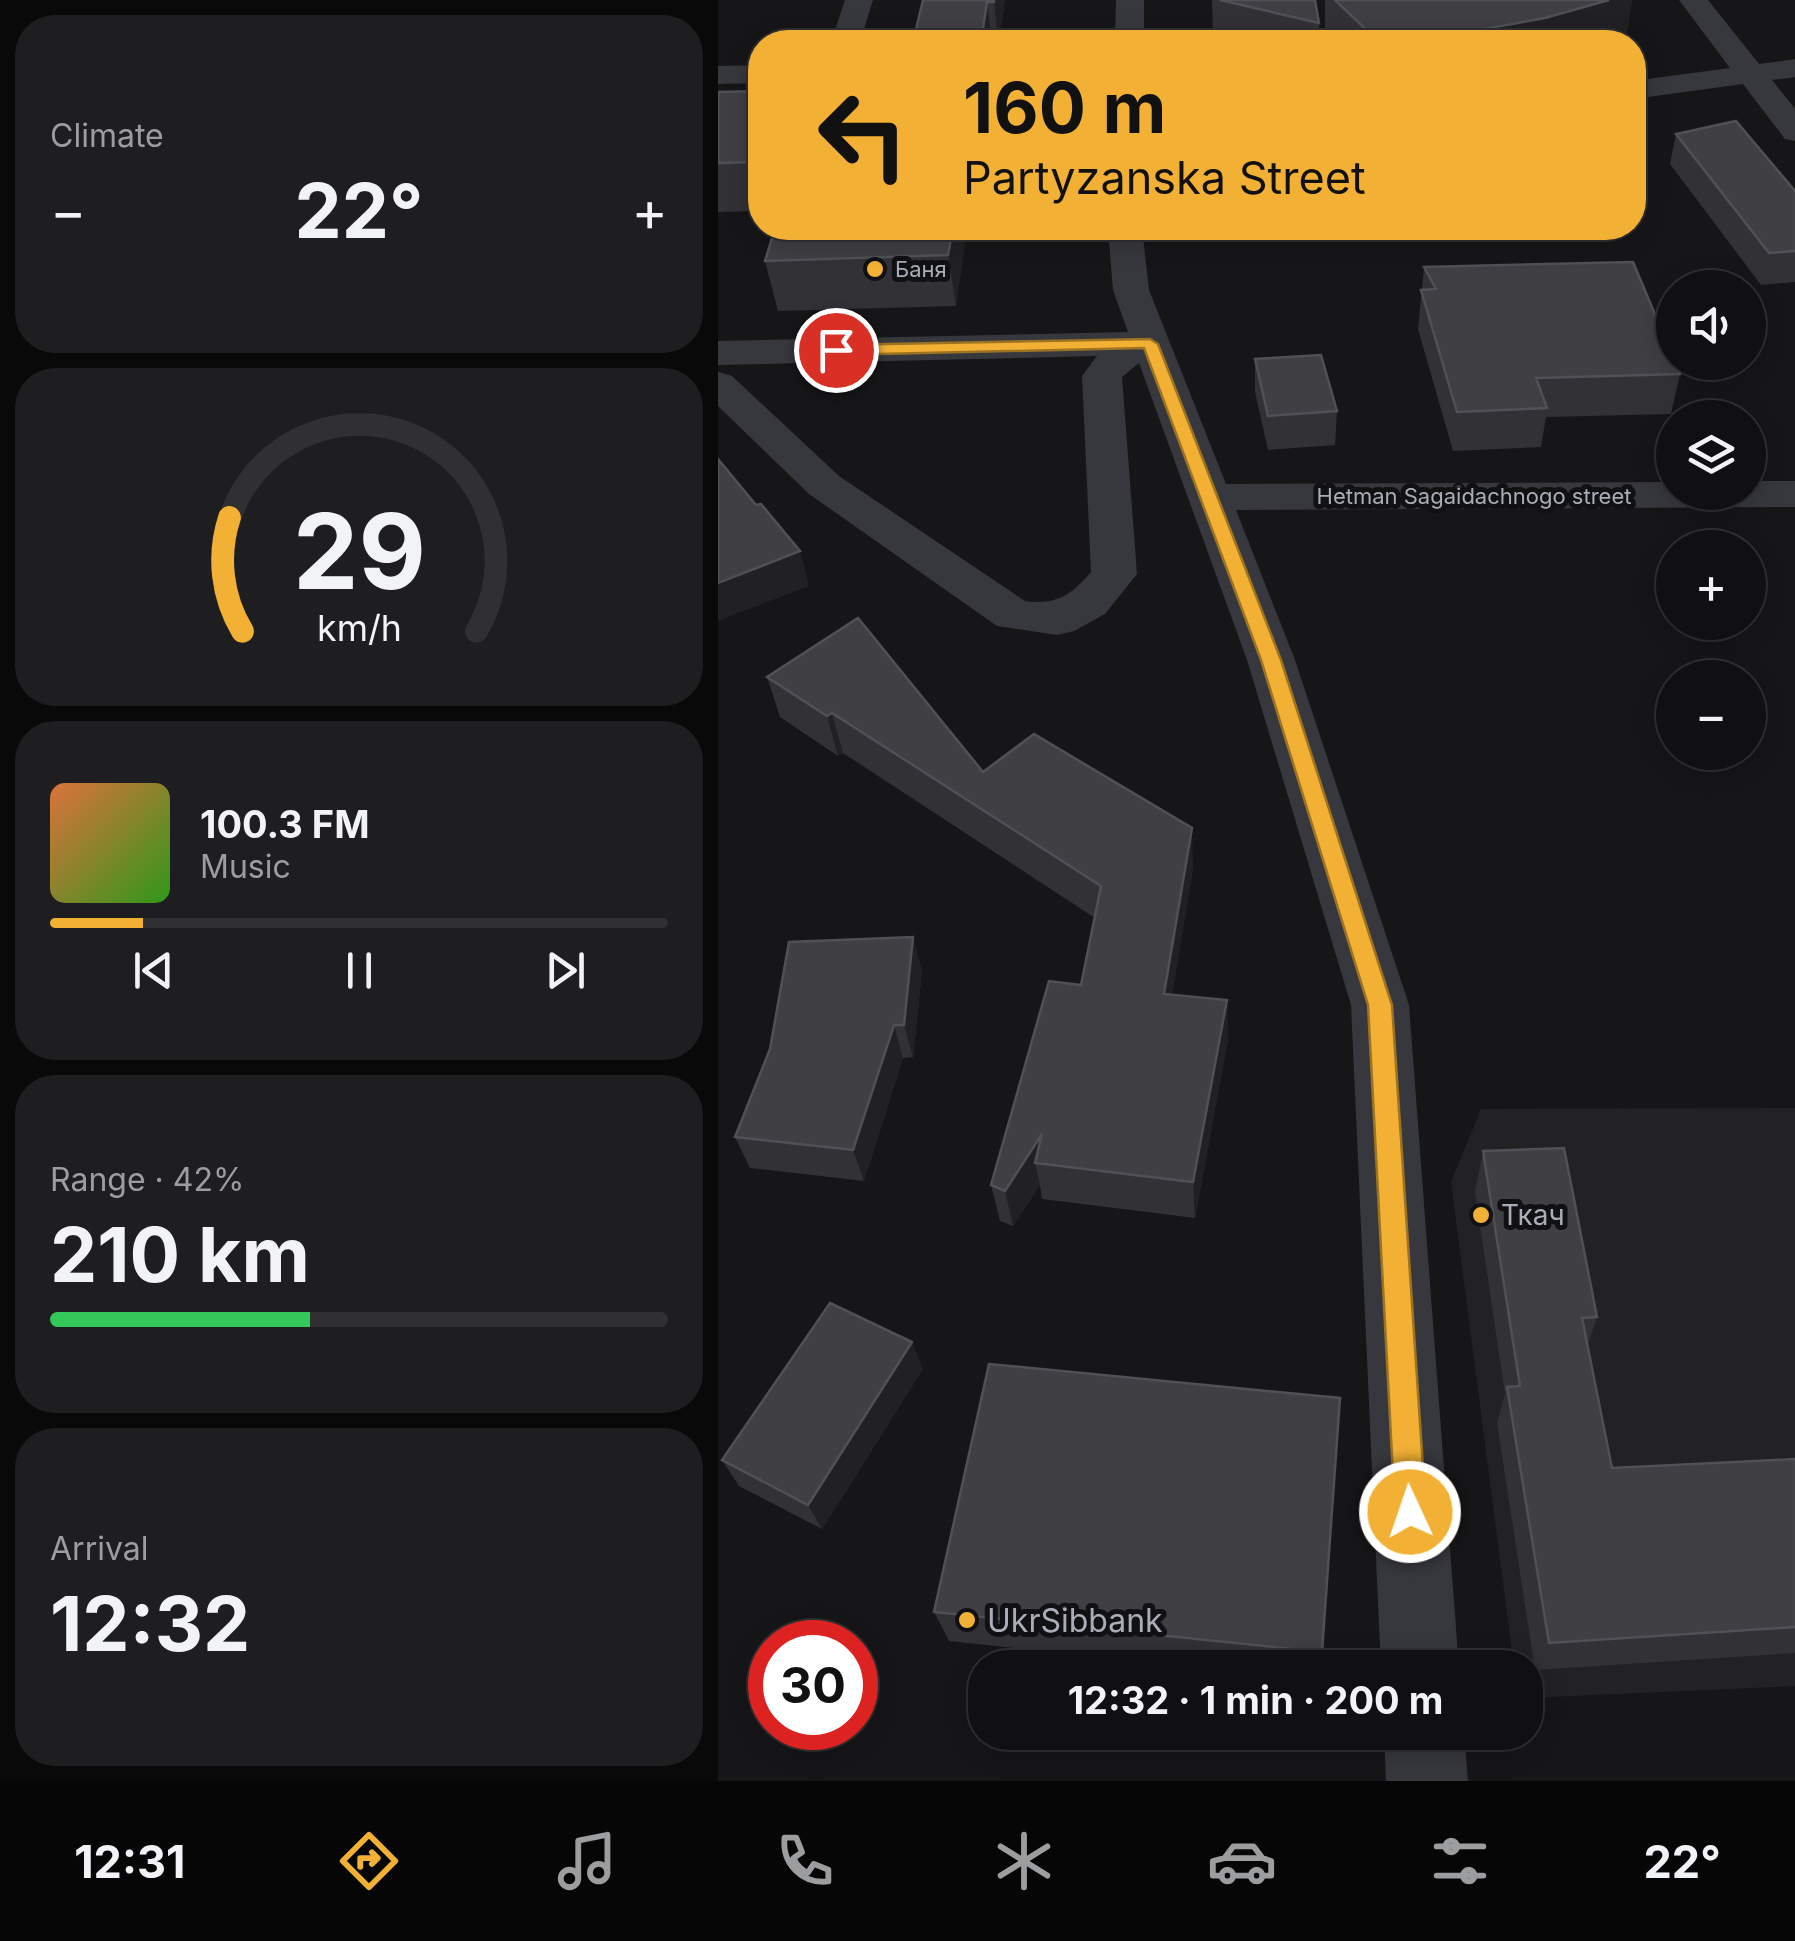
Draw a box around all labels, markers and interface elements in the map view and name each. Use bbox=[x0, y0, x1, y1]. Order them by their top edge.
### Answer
text: 160 m bbox=[963, 65, 1166, 150]
icon: left bbox=[798, 70, 928, 200]
text: Climate bbox=[50, 116, 164, 155]
text: Partyzanska Street bbox=[963, 150, 1366, 205]
text: 22° bbox=[295, 165, 423, 256]
text: − bbox=[50, 178, 86, 244]
text: + bbox=[632, 178, 668, 244]
place label: Баня bbox=[895, 256, 947, 282]
marker: Баня bbox=[864, 258, 886, 280]
map controls bbox=[1656, 270, 1766, 770]
button: sound bbox=[1656, 270, 1766, 380]
pin bbox=[794, 308, 879, 393]
icon: arrive bbox=[809, 323, 864, 378]
button: layers bbox=[1656, 400, 1766, 510]
street label: Hetman Sagaidachnogo street bbox=[1317, 483, 1631, 509]
text: 29 bbox=[292, 488, 426, 614]
button: + bbox=[1656, 530, 1766, 640]
text: km/h bbox=[317, 606, 401, 650]
button: − bbox=[1656, 660, 1766, 770]
text: 100.3 FM bbox=[200, 801, 370, 847]
text: Music bbox=[200, 847, 291, 886]
icon: previous bbox=[126, 943, 181, 998]
icon: pause bbox=[332, 943, 387, 998]
icon: next bbox=[538, 943, 593, 998]
text: Range · 42% bbox=[50, 1160, 244, 1199]
place label: Ткач bbox=[1501, 1198, 1565, 1232]
marker: Ткач bbox=[1470, 1204, 1492, 1226]
text: 210 km bbox=[50, 1209, 310, 1300]
position arrow bbox=[1358, 1460, 1462, 1564]
text: Arrival bbox=[50, 1529, 148, 1568]
text: 12:32 bbox=[50, 1578, 250, 1669]
place label: UkrSibbank bbox=[987, 1601, 1163, 1640]
marker: UkrSibbank bbox=[956, 1609, 978, 1631]
speed limit sign: 30 bbox=[748, 1620, 878, 1750]
text: 12:32 · 1 min · 200 m bbox=[1068, 1677, 1443, 1723]
icon: directions bbox=[334, 1826, 404, 1896]
icon: music bbox=[552, 1826, 622, 1896]
icon: phone bbox=[770, 1826, 840, 1896]
icon: climate bbox=[989, 1826, 1059, 1896]
icon: car bbox=[1207, 1826, 1277, 1896]
icon: filters bbox=[1425, 1826, 1495, 1896]
text: 12:31 bbox=[74, 1834, 185, 1889]
text: 22° bbox=[1643, 1834, 1721, 1889]

